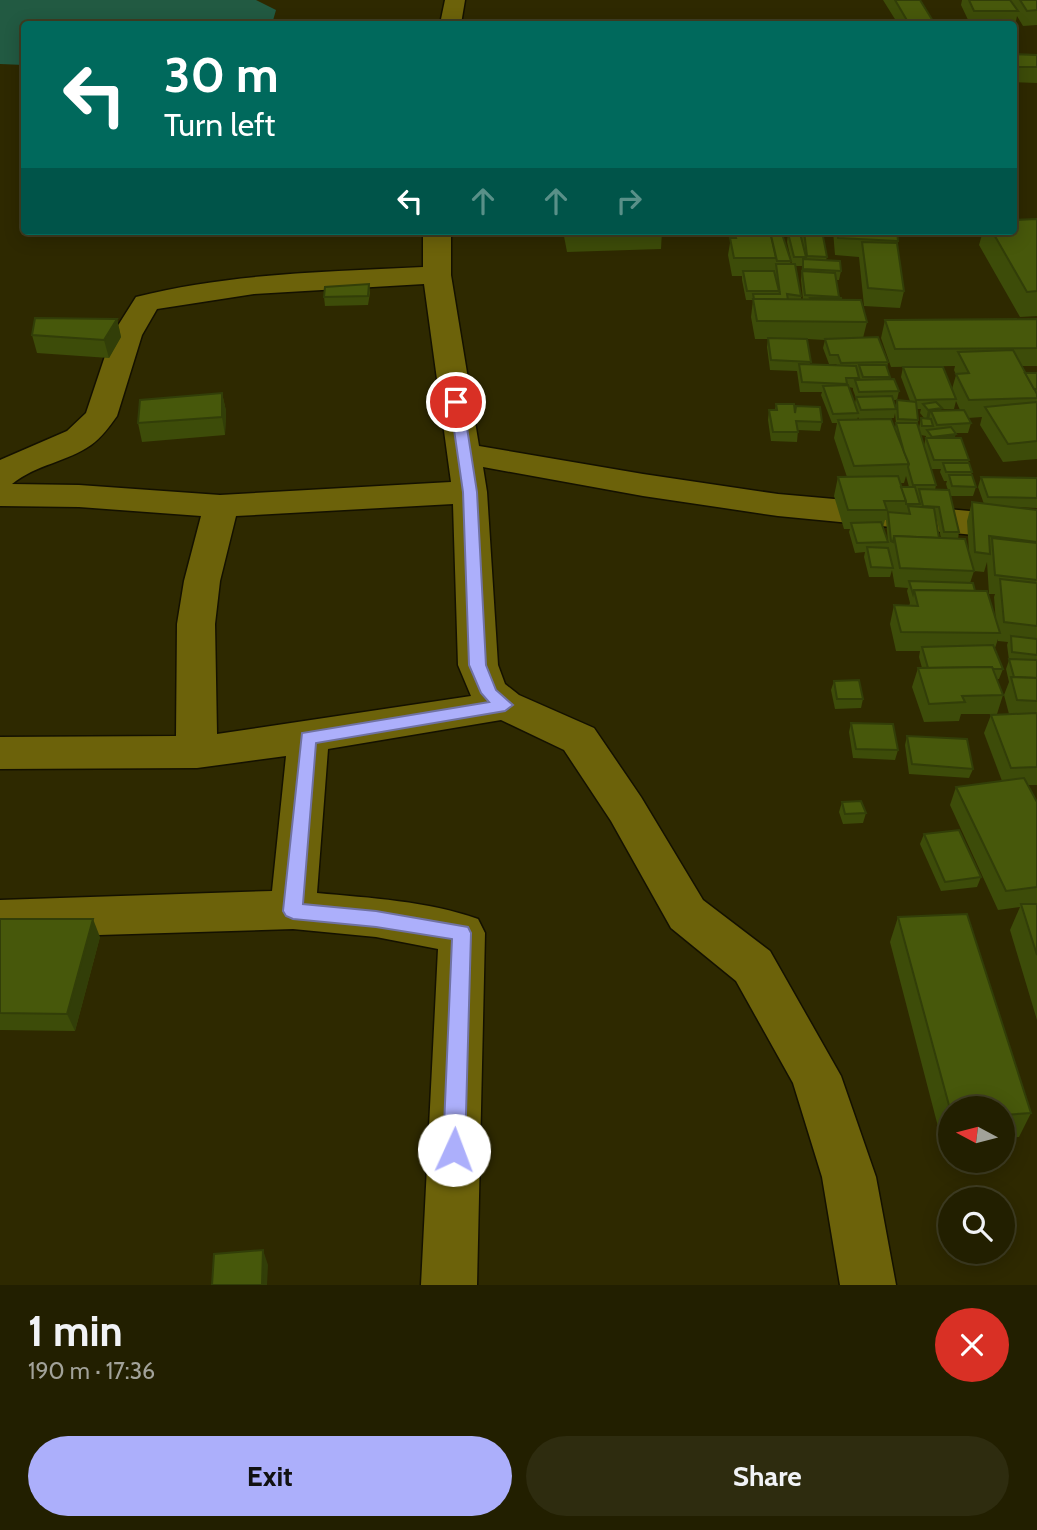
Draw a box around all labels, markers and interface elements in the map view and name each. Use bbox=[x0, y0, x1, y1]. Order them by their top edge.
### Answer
text: 30 m bbox=[164, 45, 279, 104]
icon: left bbox=[49, 49, 140, 140]
text: Turn left bbox=[164, 105, 275, 144]
icon: left bbox=[391, 182, 429, 220]
icon: ahead bbox=[464, 182, 502, 220]
icon: ahead bbox=[537, 182, 575, 220]
icon: right bbox=[610, 182, 648, 220]
pin bbox=[426, 372, 486, 432]
icon: arrive bbox=[437, 383, 475, 421]
north arrow bbox=[938, 1096, 1015, 1172]
map controls bbox=[938, 1096, 1015, 1264]
position arrow bbox=[417, 1113, 491, 1187]
button: search bbox=[938, 1187, 1015, 1264]
text: 1 min bbox=[28, 1305, 123, 1357]
button: close bbox=[935, 1308, 1009, 1382]
text: 190 m · 17:36 bbox=[28, 1357, 155, 1385]
button: Exit bbox=[28, 1436, 512, 1516]
button: Share bbox=[526, 1436, 1009, 1516]

